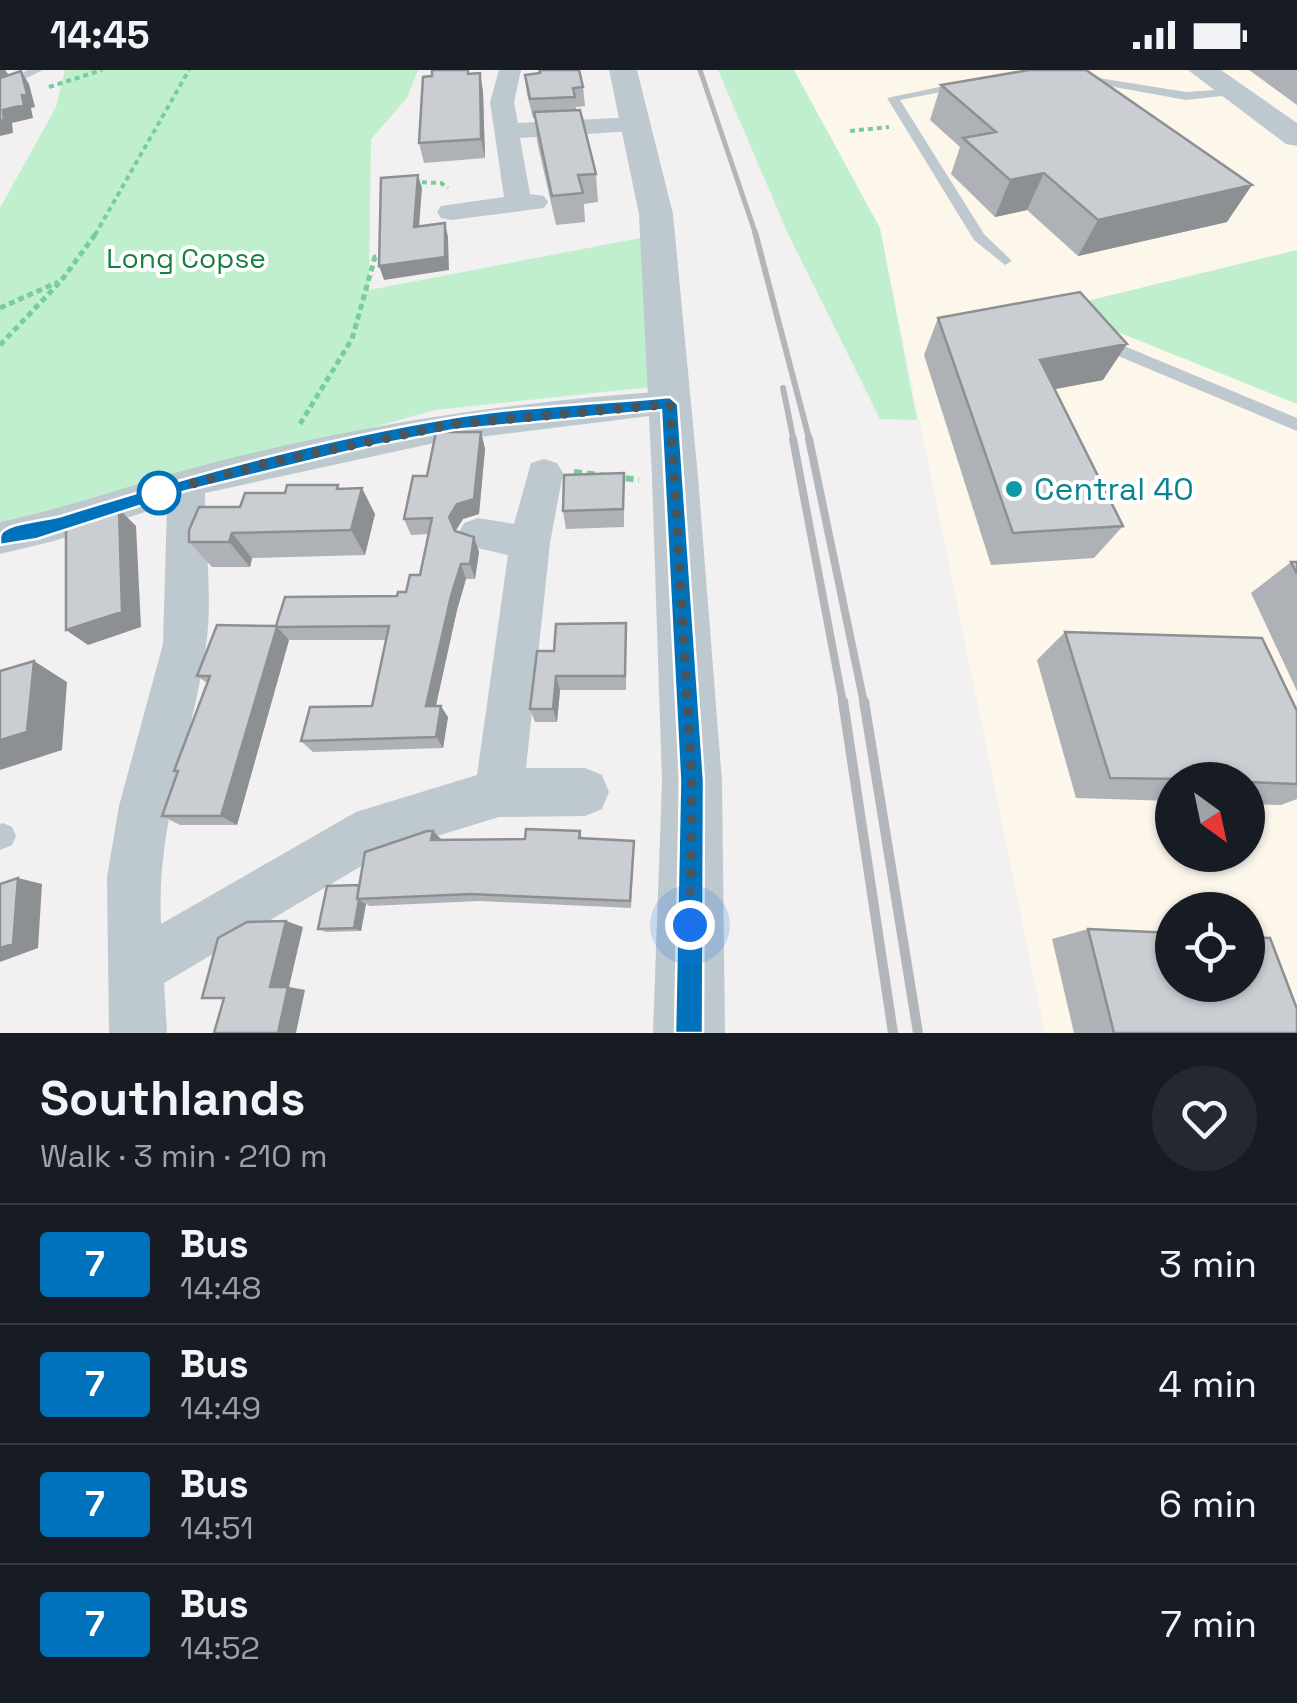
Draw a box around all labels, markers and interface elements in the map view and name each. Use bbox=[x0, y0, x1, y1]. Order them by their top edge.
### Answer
text: 14:45 bbox=[50, 11, 150, 59]
park label: Long Copse bbox=[106, 240, 266, 276]
place label: Central 40 bbox=[1034, 469, 1194, 509]
unlabelled marker bbox=[138, 472, 180, 514]
marker: Central 40 bbox=[1003, 478, 1025, 500]
north arrow bbox=[1155, 762, 1265, 872]
map controls bbox=[1155, 762, 1265, 1002]
button: locate bbox=[1155, 892, 1265, 1002]
your location bbox=[665, 900, 715, 950]
button: heart bbox=[1152, 1066, 1257, 1171]
text: Southlands bbox=[40, 1068, 305, 1129]
text: Walk · 3 min · 210 m bbox=[40, 1136, 327, 1176]
text: Bus bbox=[180, 1220, 249, 1268]
text: 3 min bbox=[1159, 1240, 1257, 1288]
text: 7 bbox=[85, 1242, 105, 1286]
text: 14:48 bbox=[180, 1268, 261, 1308]
text: Bus bbox=[180, 1340, 249, 1388]
text: 4 min bbox=[1158, 1360, 1257, 1408]
text: 7 bbox=[85, 1362, 105, 1406]
text: 14:49 bbox=[180, 1388, 261, 1428]
text: Bus bbox=[180, 1460, 249, 1508]
text: 6 min bbox=[1159, 1480, 1257, 1528]
text: 7 bbox=[85, 1482, 105, 1526]
text: 14:51 bbox=[180, 1508, 254, 1548]
text: Bus bbox=[180, 1580, 249, 1628]
text: 7 min bbox=[1161, 1600, 1257, 1648]
text: 7 bbox=[85, 1602, 105, 1646]
text: 14:52 bbox=[180, 1628, 260, 1668]

